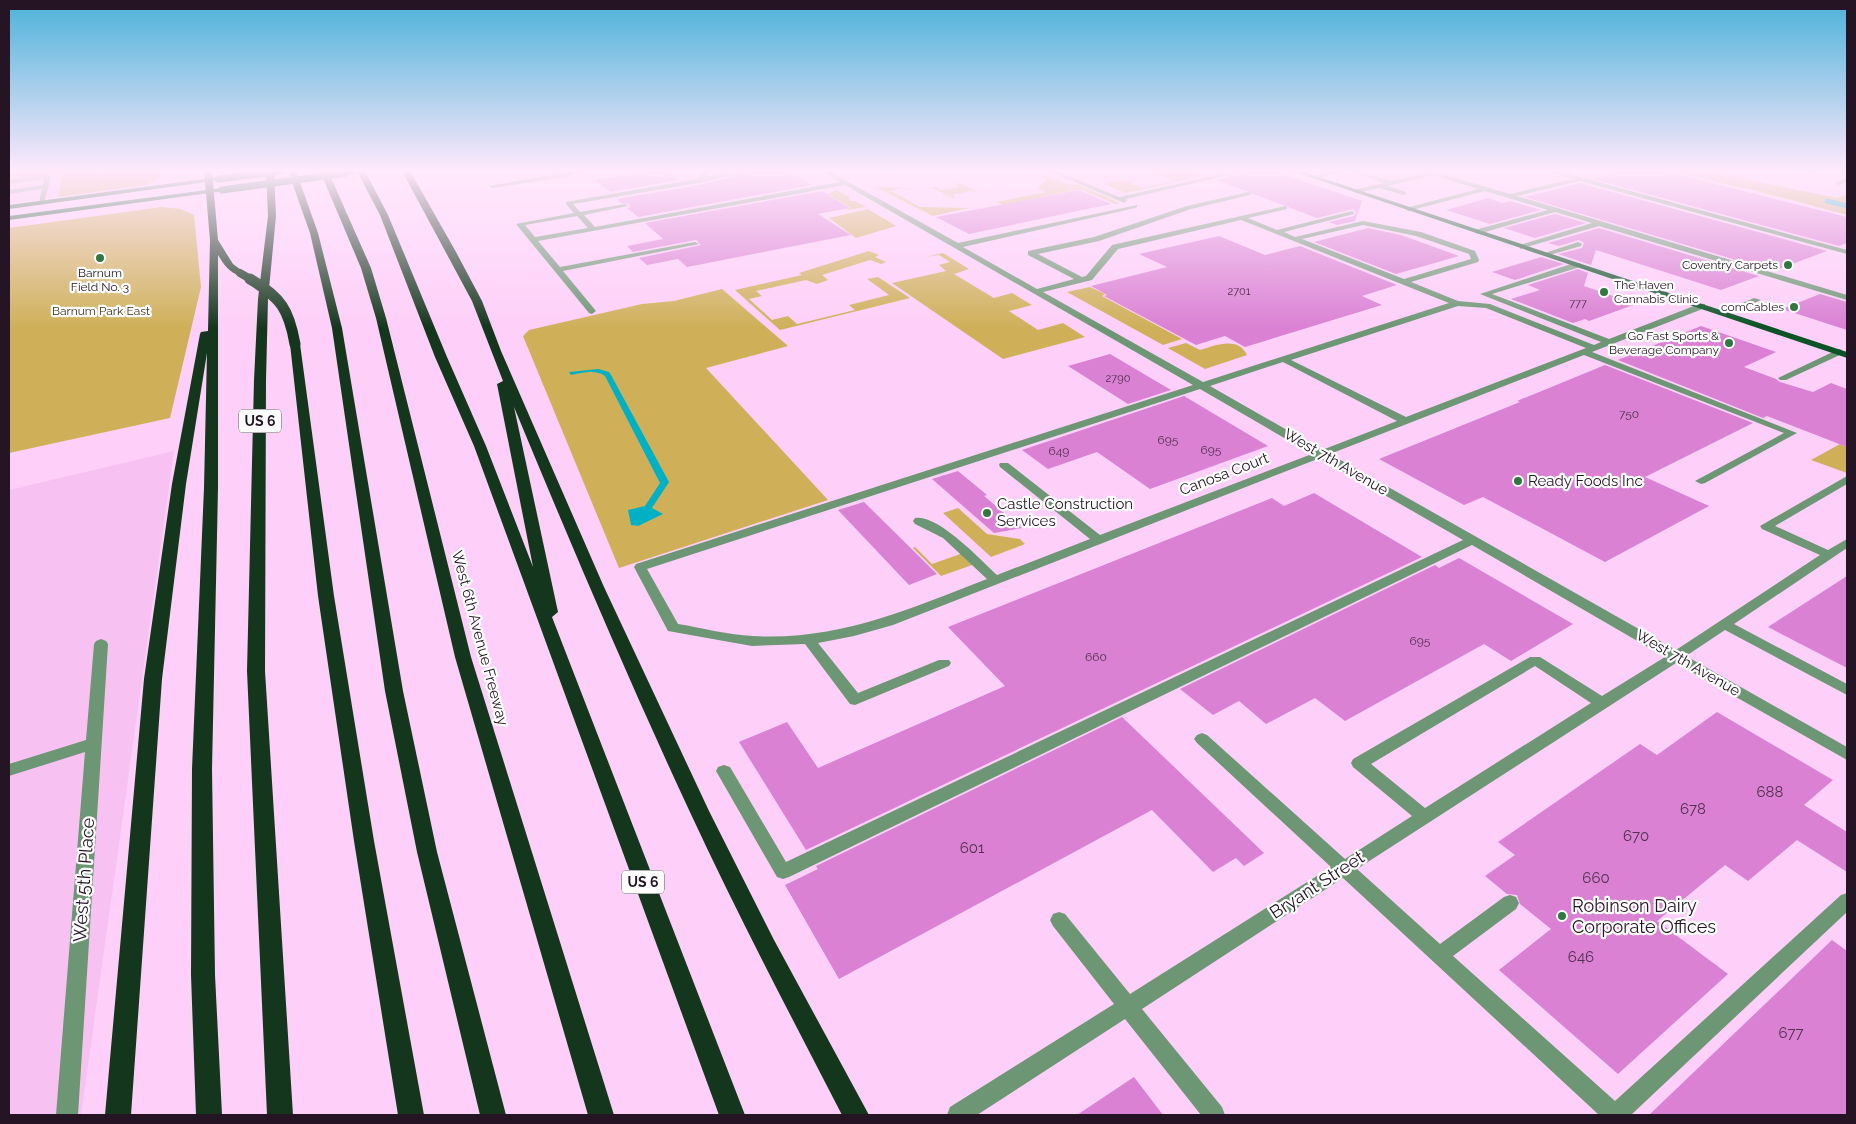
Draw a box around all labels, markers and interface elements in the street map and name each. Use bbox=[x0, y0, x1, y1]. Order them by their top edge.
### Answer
marker: Barnum Field No. 3 bbox=[94, 252, 106, 264]
place label: Coventry Carpets bbox=[1682, 258, 1778, 272]
marker: Coventry Carpets bbox=[1782, 259, 1794, 271]
place label: Barnum Field No. 3 bbox=[71, 266, 129, 294]
place label: The Haven Cannabis Clinic bbox=[1614, 278, 1699, 306]
house number: 2701 bbox=[1227, 285, 1251, 298]
marker: The Haven Cannabis Clinic bbox=[1598, 286, 1610, 298]
house number: 777 bbox=[1569, 297, 1587, 310]
place label: comCables bbox=[1721, 300, 1784, 314]
marker: comCables bbox=[1788, 301, 1800, 313]
park label: Barnum Park East bbox=[52, 304, 150, 318]
place label: Go Fast Sports & Beverage Company bbox=[1609, 329, 1719, 357]
marker: Go Fast Sports & Beverage Company bbox=[1723, 337, 1735, 349]
house number: 2790 bbox=[1106, 372, 1131, 385]
house number: 750 bbox=[1619, 407, 1639, 421]
road number: US 6 bbox=[239, 410, 281, 432]
street label: West 7th Avenue bbox=[1281, 425, 1391, 499]
house number: 695 bbox=[1158, 433, 1179, 447]
house number: 695 bbox=[1201, 443, 1222, 457]
house number: 649 bbox=[1049, 444, 1069, 458]
street label: Canosa Court bbox=[1177, 449, 1271, 499]
place label: Ready Foods Inc bbox=[1528, 472, 1643, 490]
marker: Ready Foods Inc bbox=[1512, 475, 1524, 487]
place label: Castle Construction Services bbox=[997, 495, 1133, 530]
marker: Castle Construction Services bbox=[981, 507, 993, 519]
street label: West 6th Avenue Freeway bbox=[448, 548, 512, 728]
street label: West 7th Avenue bbox=[1633, 626, 1743, 700]
house number: 695 bbox=[1410, 634, 1431, 648]
house number: 660 bbox=[1085, 650, 1107, 664]
house number: 688 bbox=[1757, 783, 1784, 801]
house number: 678 bbox=[1680, 800, 1706, 818]
street label: West 5th Place bbox=[69, 817, 98, 943]
house number: 670 bbox=[1623, 827, 1649, 845]
house number: 601 bbox=[960, 839, 985, 857]
street label: Bryant Street bbox=[1265, 846, 1368, 923]
house number: 660 bbox=[1582, 869, 1610, 887]
road number: US 6 bbox=[622, 870, 664, 894]
place label: Robinson Dairy Corporate Offices bbox=[1572, 895, 1716, 937]
marker: Robinson Dairy Corporate Offices bbox=[1556, 910, 1568, 922]
house number: 646 bbox=[1568, 948, 1594, 966]
house number: 677 bbox=[1778, 1024, 1804, 1042]

